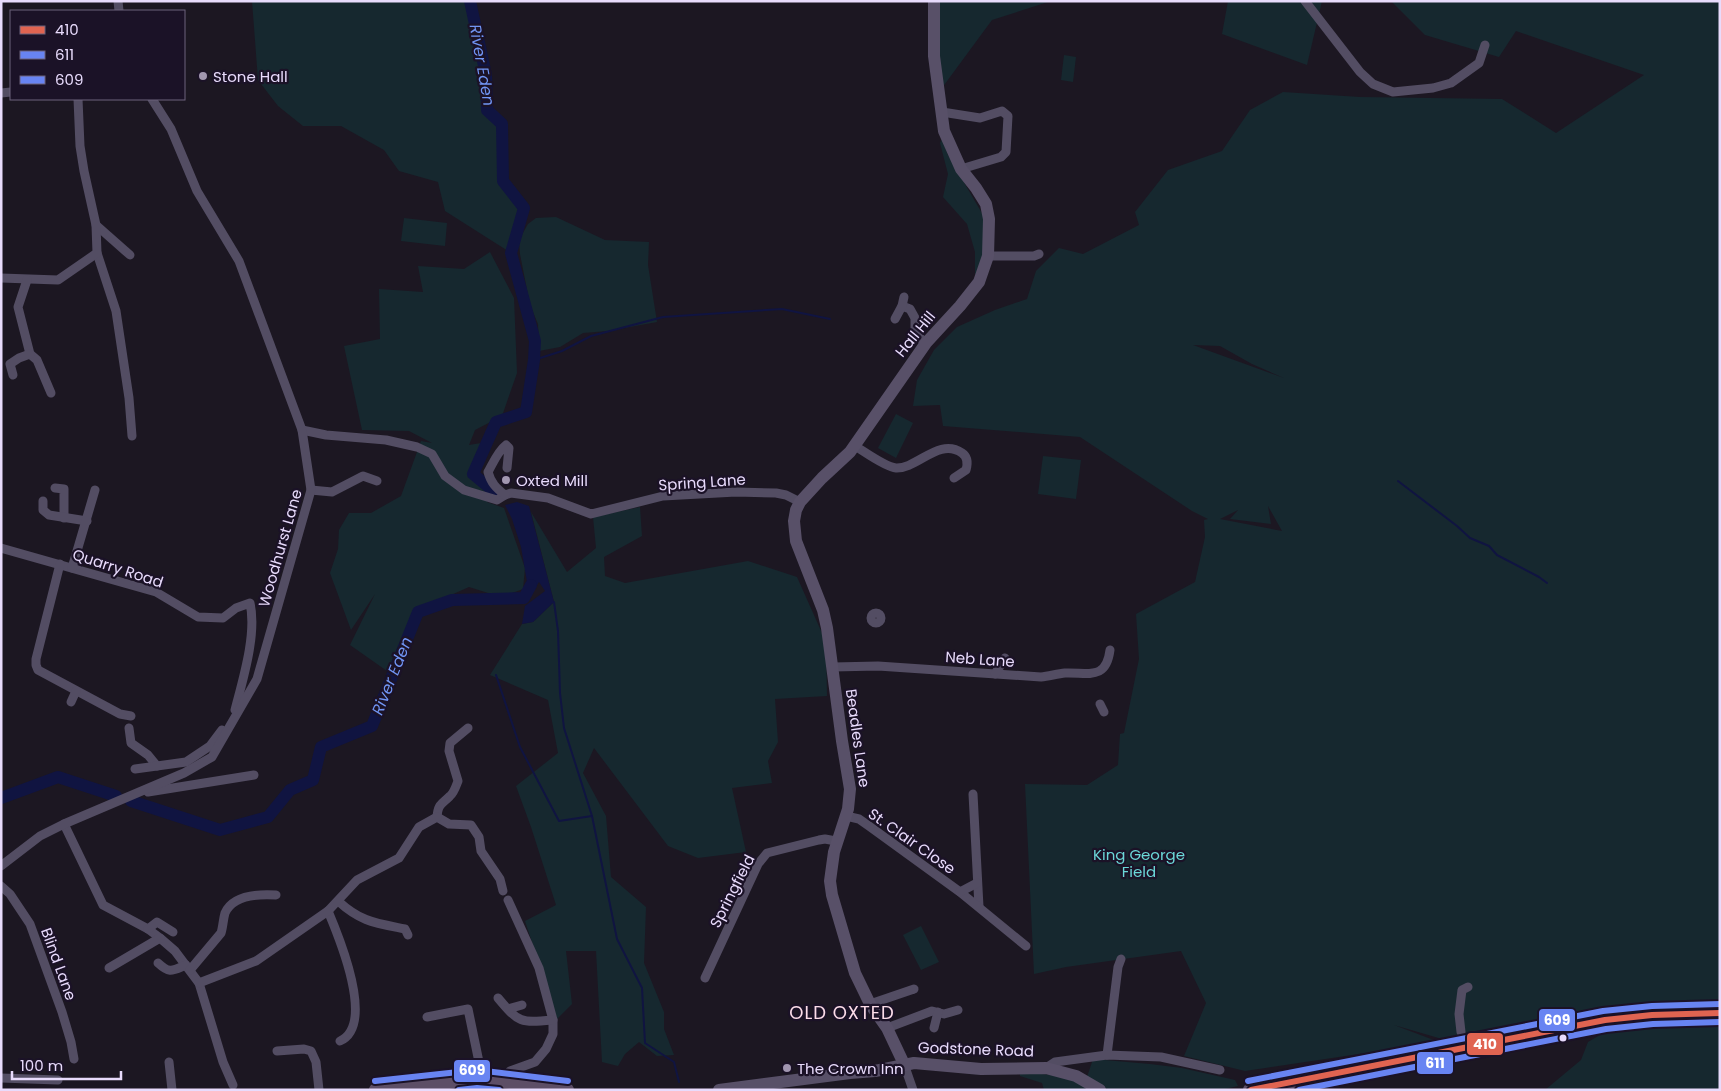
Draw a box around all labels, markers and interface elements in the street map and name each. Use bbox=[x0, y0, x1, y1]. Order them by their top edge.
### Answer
legend bbox=[10, 10, 185, 100]
text: 410 bbox=[55, 19, 79, 40]
water label: River Eden bbox=[464, 22, 500, 108]
text: 611 bbox=[55, 44, 74, 65]
place label: Stone Hall bbox=[213, 66, 288, 87]
text: 609 bbox=[55, 69, 83, 90]
marker: Stone Hall bbox=[197, 70, 209, 82]
street label: Hall Hill bbox=[890, 307, 940, 361]
street label: Spring Lane bbox=[658, 468, 746, 496]
place label: Oxted Mill bbox=[516, 470, 588, 491]
marker: Oxted Mill bbox=[500, 474, 512, 486]
street label: Woodhurst Lane bbox=[253, 487, 307, 609]
street label: Quarry Road bbox=[70, 543, 166, 593]
water label: River Eden bbox=[366, 633, 418, 719]
street label: Neb Lane bbox=[945, 646, 1015, 672]
street label: Beadles Lane bbox=[841, 687, 875, 789]
street label: St. Clair Close bbox=[864, 803, 960, 879]
park label: King George Field bbox=[1093, 844, 1185, 882]
street label: Springfield bbox=[705, 851, 759, 931]
street label: Blind Lane bbox=[36, 925, 82, 1003]
district label: OLD OXTED bbox=[789, 1000, 895, 1025]
line badge: 609 bbox=[1538, 1008, 1576, 1032]
text: 609 bbox=[1544, 1010, 1570, 1030]
line badge: 410 bbox=[1466, 1032, 1504, 1056]
unlabelled marker bbox=[1558, 1033, 1568, 1043]
text: 410 bbox=[1473, 1034, 1497, 1054]
street label: Godstone Road bbox=[918, 1036, 1034, 1062]
scale bar bbox=[12, 1048, 121, 1080]
line badge: 611 bbox=[1416, 1051, 1454, 1075]
text: 611 bbox=[1425, 1053, 1445, 1073]
text: 100 m bbox=[20, 1055, 63, 1076]
place label: The Crown Inn bbox=[797, 1058, 904, 1079]
line badge: 609 bbox=[453, 1059, 491, 1083]
text: 609 bbox=[459, 1060, 485, 1080]
marker: The Crown Inn bbox=[781, 1062, 793, 1074]

